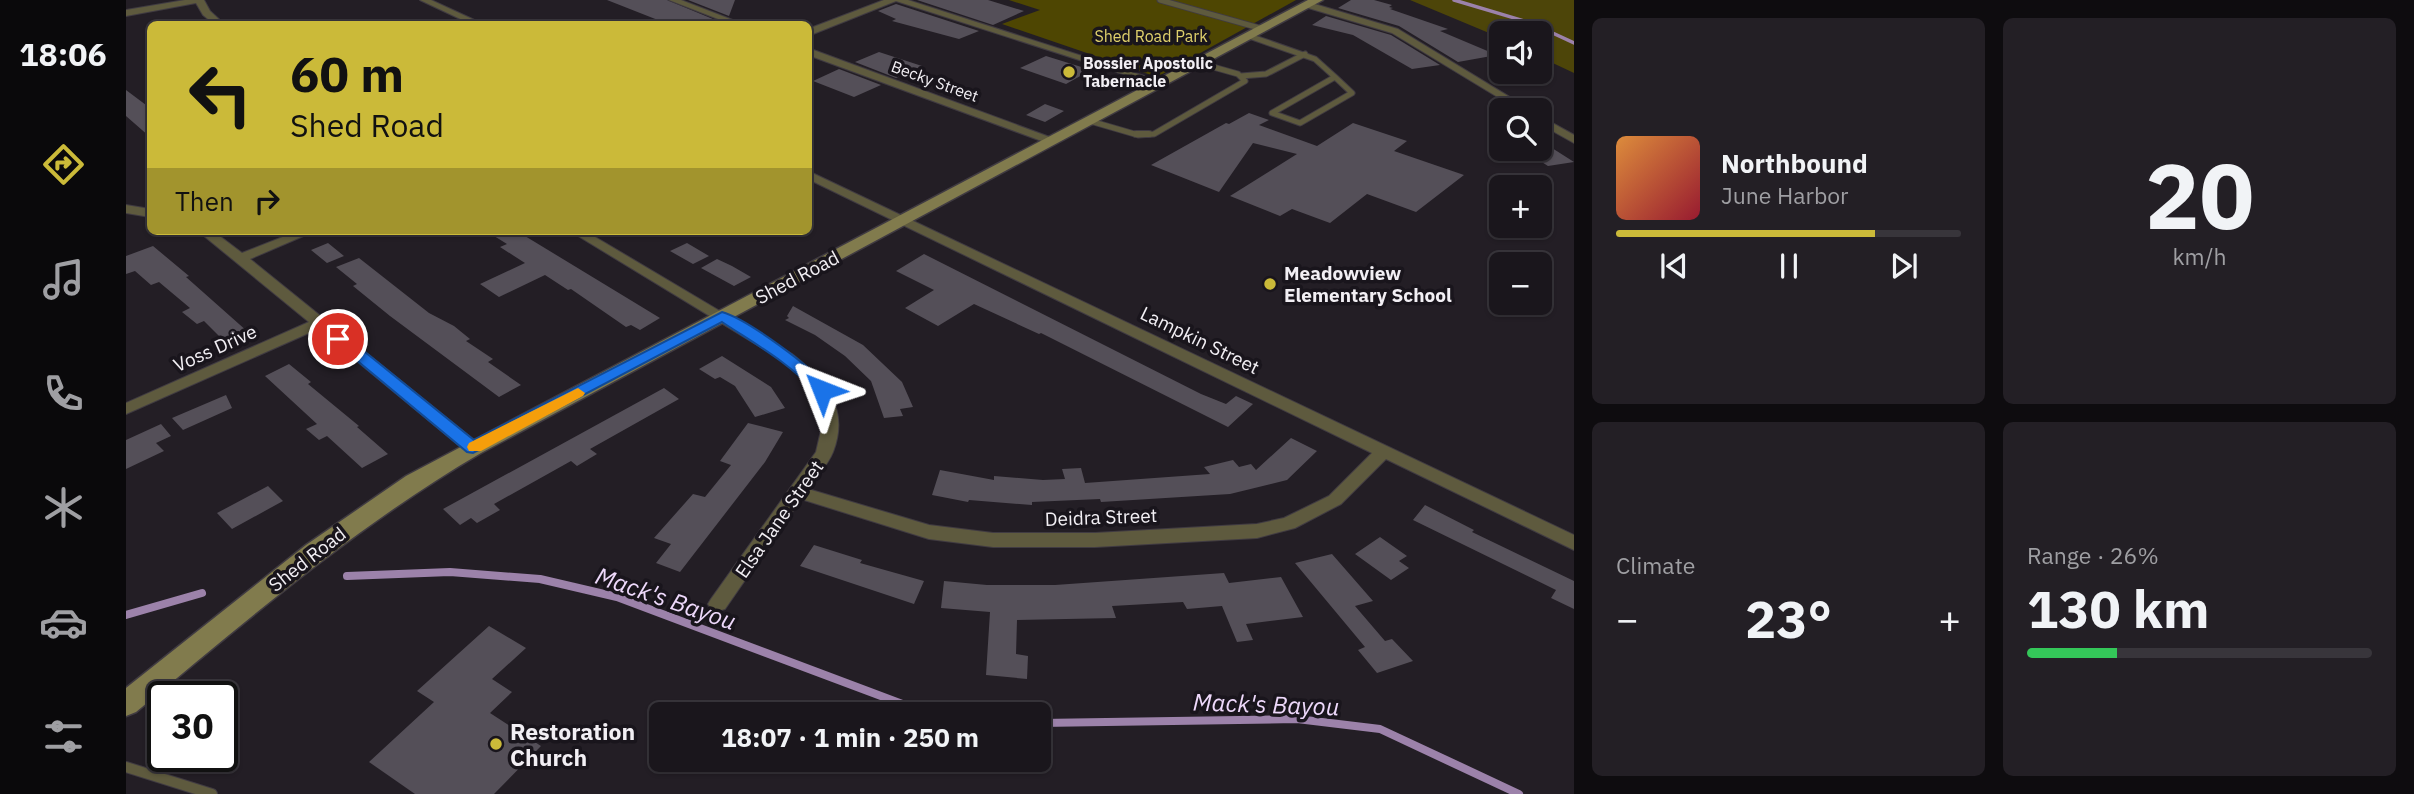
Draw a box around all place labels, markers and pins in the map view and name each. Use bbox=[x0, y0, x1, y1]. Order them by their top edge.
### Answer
place label: Bossier Apostolic Tabernacle bbox=[1083, 53, 1213, 91]
marker: Bossier Apostolic Tabernacle bbox=[1061, 64, 1077, 80]
place label: Meadowview Elementary School bbox=[1284, 261, 1452, 307]
marker: Meadowview Elementary School bbox=[1262, 276, 1278, 292]
pin bbox=[308, 309, 368, 369]
place label: Restoration Church bbox=[510, 716, 635, 772]
marker: Restoration Church bbox=[488, 736, 504, 752]

